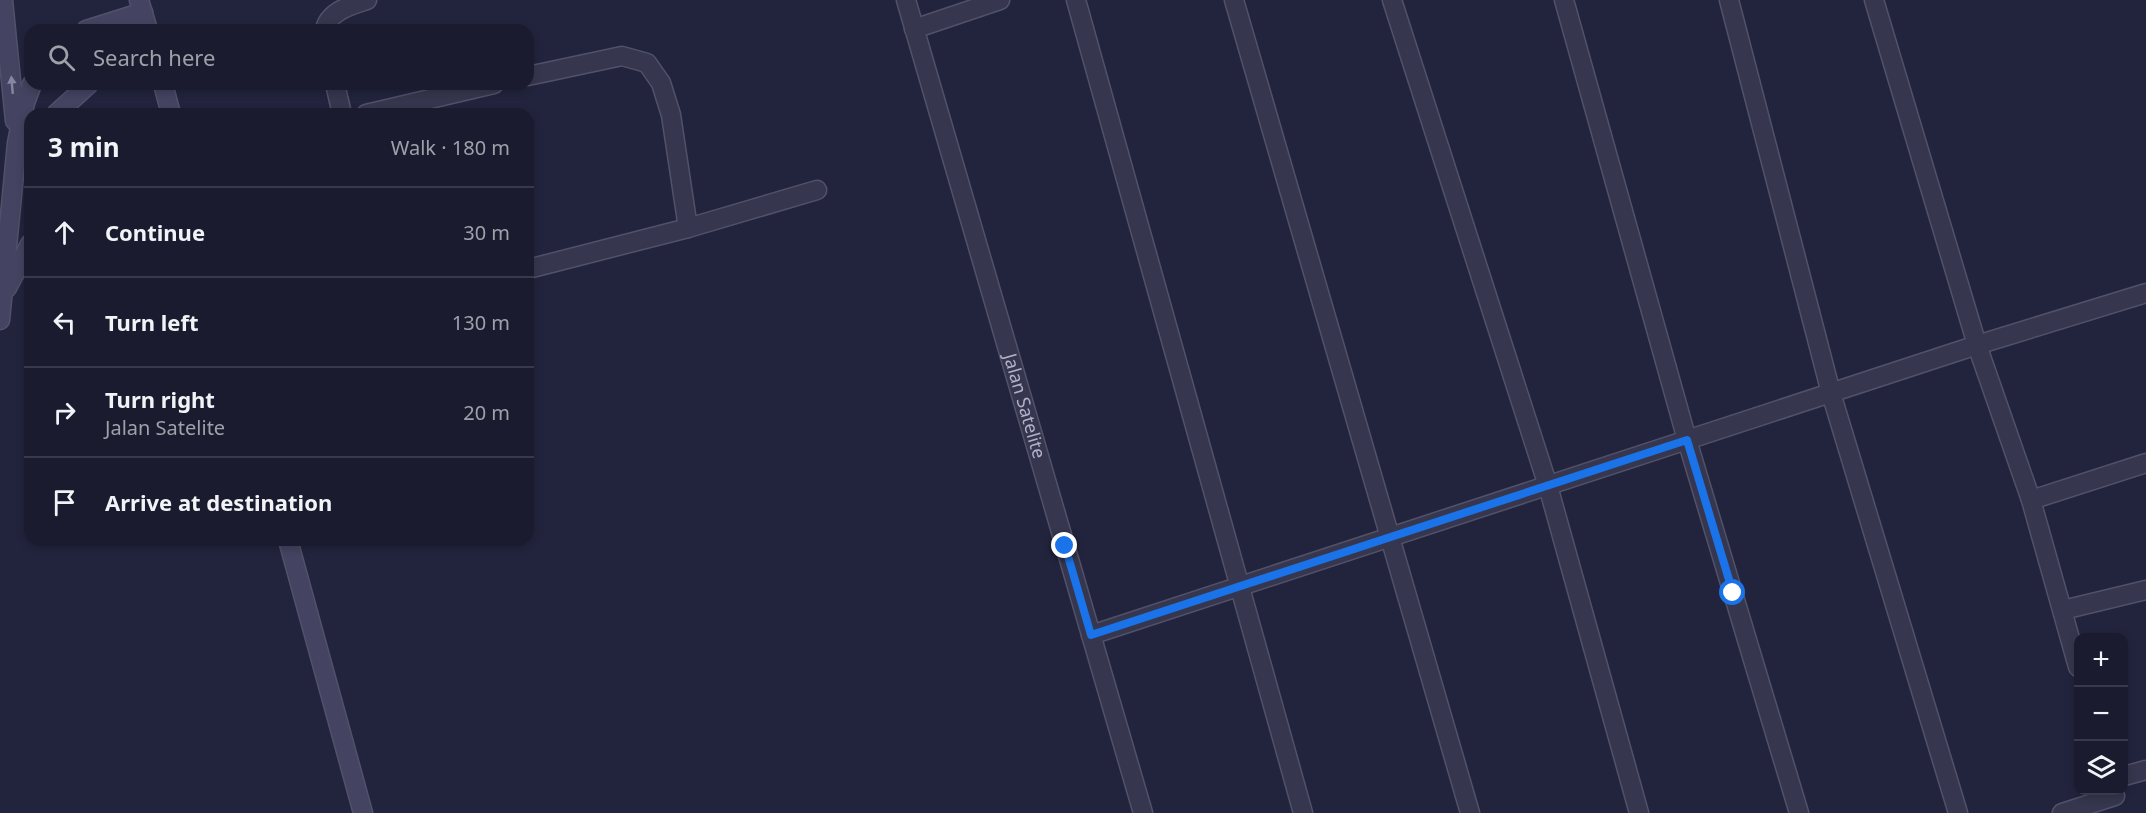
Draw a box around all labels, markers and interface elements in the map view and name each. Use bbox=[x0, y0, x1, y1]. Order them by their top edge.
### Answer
search box bbox=[24, 24, 534, 90]
icon: search bbox=[45, 41, 78, 74]
text: Search here bbox=[93, 42, 215, 72]
one-way arrow bbox=[7, 76, 17, 95]
text: 3 min bbox=[48, 129, 120, 165]
text: Walk · 180 m bbox=[391, 134, 510, 161]
icon: ahead bbox=[48, 216, 81, 249]
text: Continue bbox=[105, 217, 205, 247]
text: 30 m bbox=[463, 219, 510, 246]
icon: left bbox=[48, 306, 81, 339]
text: Turn left bbox=[105, 307, 199, 337]
text: 130 m bbox=[452, 309, 510, 336]
street label: Jalan Satelite bbox=[998, 349, 1052, 461]
text: Turn right bbox=[105, 384, 215, 414]
icon: right bbox=[48, 396, 81, 429]
text: 20 m bbox=[463, 399, 510, 426]
text: Jalan Satelite bbox=[105, 414, 225, 441]
icon: arrive bbox=[48, 486, 81, 519]
text: Arrive at destination bbox=[105, 487, 332, 517]
route end bbox=[1051, 532, 1077, 558]
route start bbox=[1719, 579, 1745, 605]
map controls bbox=[2074, 633, 2128, 795]
button: + bbox=[2074, 633, 2128, 687]
button: − bbox=[2074, 687, 2128, 741]
button: layers bbox=[2074, 741, 2128, 795]

